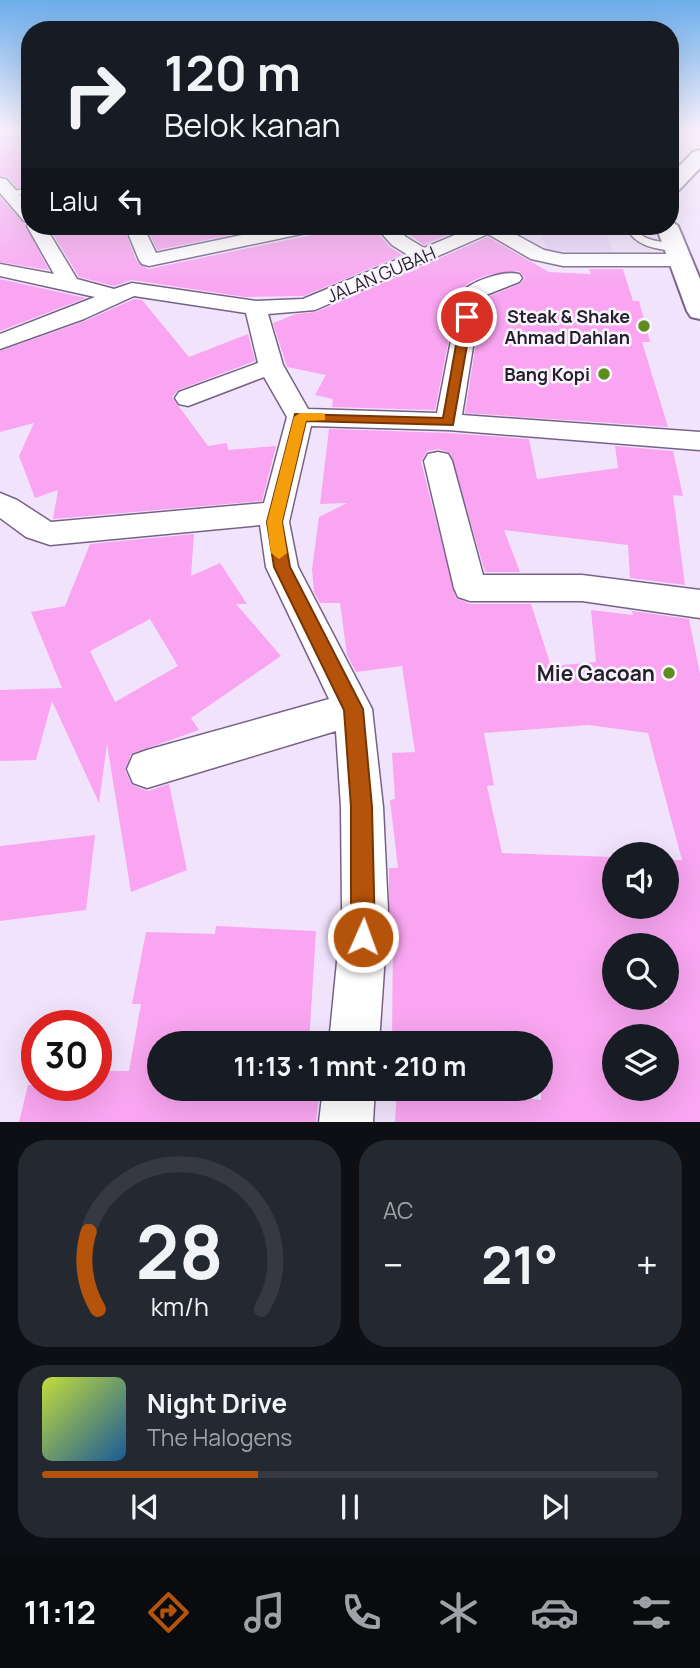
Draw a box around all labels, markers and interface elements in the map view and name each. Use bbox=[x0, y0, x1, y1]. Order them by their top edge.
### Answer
text: 120 m bbox=[164, 39, 301, 106]
icon: right bbox=[49, 49, 140, 140]
text: Belok kanan bbox=[164, 103, 340, 147]
icon: left bbox=[112, 182, 150, 220]
text: Lalu bbox=[49, 183, 98, 219]
street label: JALAN GUBAH bbox=[323, 240, 439, 308]
pin bbox=[437, 287, 497, 347]
icon: arrive bbox=[448, 298, 486, 336]
place label: Steak & Shake Ahmad Dahlan bbox=[505, 304, 630, 349]
marker: Steak & Shake Ahmad Dahlan bbox=[636, 318, 652, 334]
place label: Bang Kopi bbox=[504, 362, 590, 386]
marker: Bang Kopi bbox=[596, 366, 612, 382]
place label: Mie Gacoan bbox=[537, 659, 655, 687]
marker: Mie Gacoan bbox=[661, 665, 677, 681]
map controls bbox=[602, 842, 679, 1101]
button: sound bbox=[602, 842, 679, 919]
position arrow bbox=[326, 900, 400, 974]
button: search bbox=[602, 933, 679, 1010]
speed limit sign: 30 bbox=[21, 1010, 112, 1101]
button: layers bbox=[602, 1024, 679, 1101]
text: 11:13 · 1 mnt · 210 m bbox=[234, 1048, 466, 1084]
text: AC bbox=[383, 1194, 414, 1226]
text: 28 bbox=[136, 1202, 223, 1302]
text: 21° bbox=[481, 1229, 558, 1300]
text: − bbox=[383, 1238, 404, 1290]
text: + bbox=[636, 1238, 658, 1290]
text: km/h bbox=[150, 1289, 209, 1324]
text: Night Drive bbox=[147, 1385, 287, 1421]
text: The Halogens bbox=[147, 1421, 292, 1453]
icon: previous bbox=[126, 1488, 164, 1526]
icon: pause bbox=[331, 1488, 369, 1526]
icon: next bbox=[536, 1488, 574, 1526]
icon: directions bbox=[144, 1588, 193, 1637]
icon: music bbox=[240, 1588, 289, 1637]
icon: phone bbox=[337, 1588, 386, 1637]
icon: climate bbox=[434, 1588, 483, 1637]
icon: car bbox=[530, 1588, 579, 1637]
icon: filters bbox=[627, 1588, 676, 1637]
text: 11:12 bbox=[24, 1590, 96, 1634]

